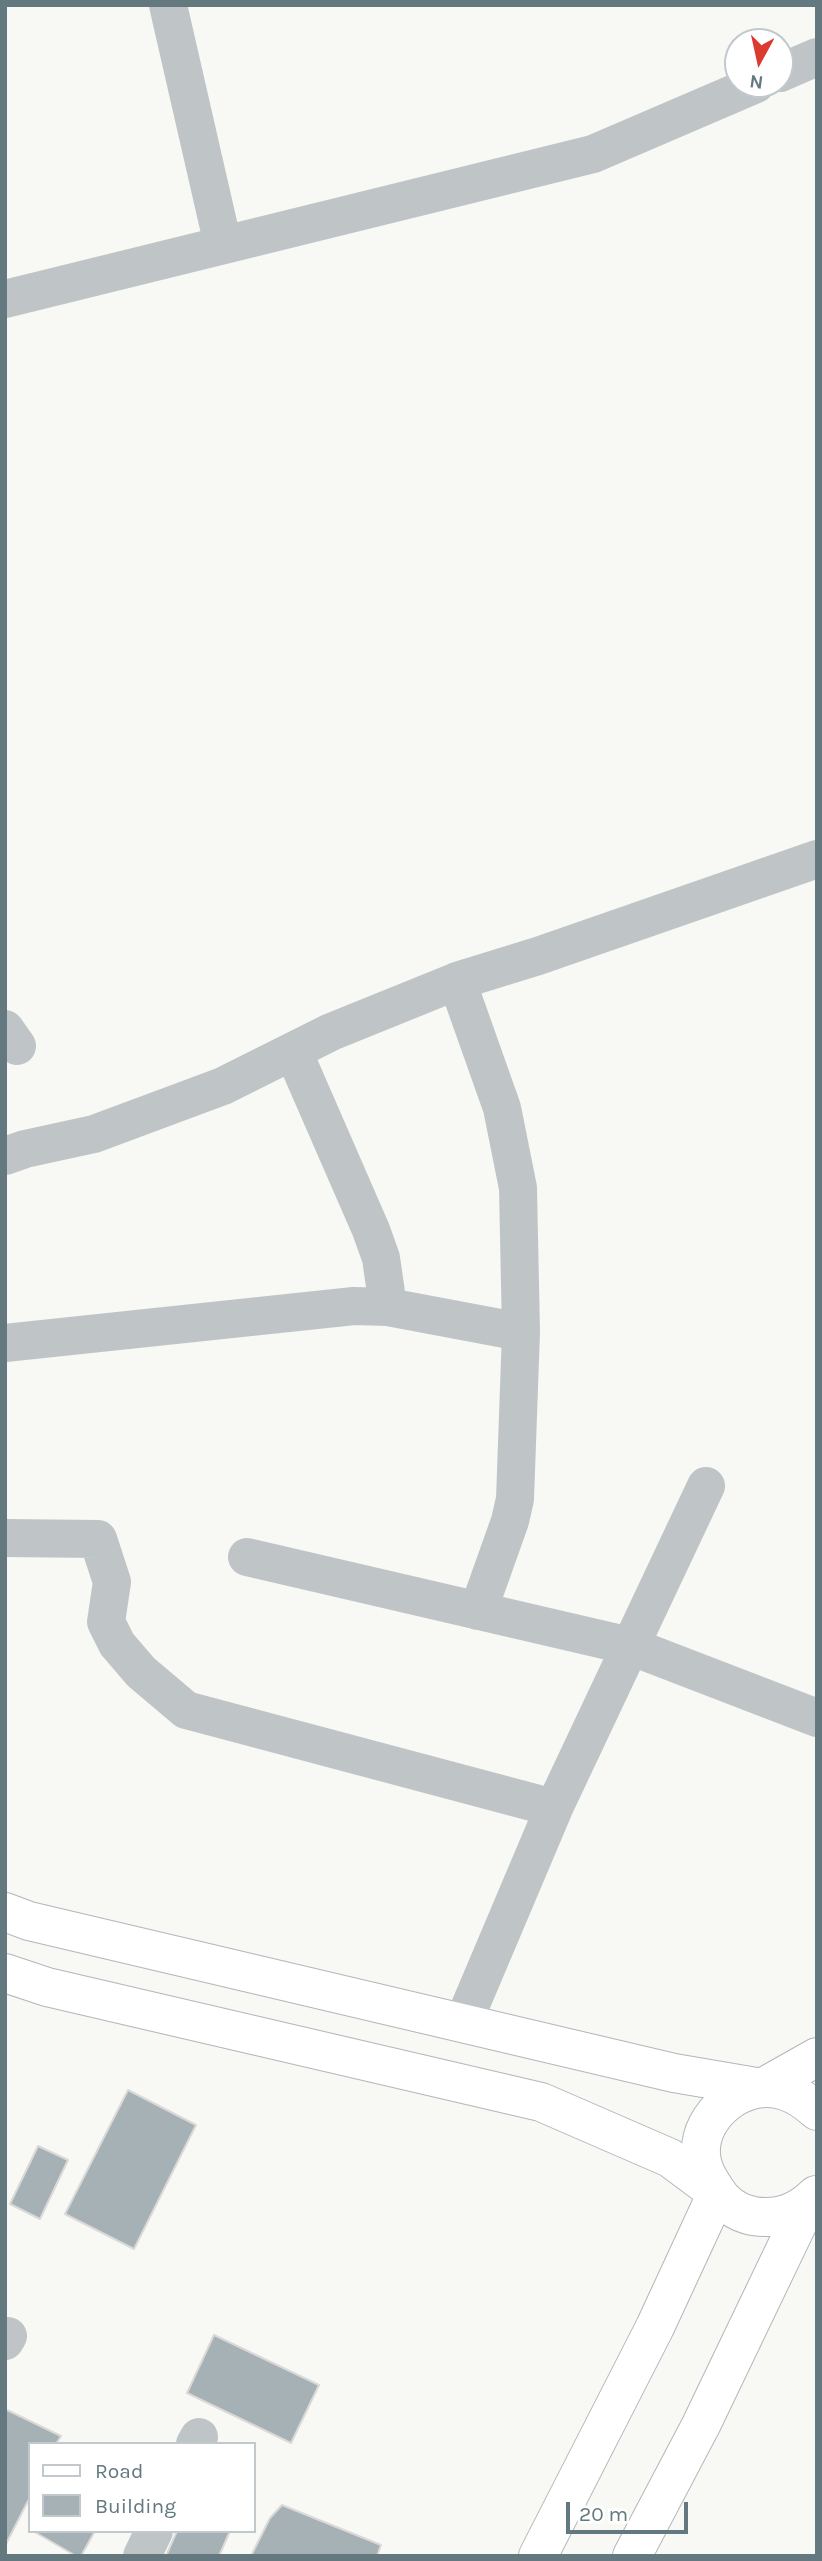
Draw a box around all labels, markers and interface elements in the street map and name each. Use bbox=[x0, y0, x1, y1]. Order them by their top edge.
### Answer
north arrow bbox=[724, 28, 794, 98]
text: N bbox=[748, 70, 765, 94]
legend bbox=[28, 2442, 256, 2533]
text: Road bbox=[95, 2459, 143, 2483]
scale bar bbox=[570, 2488, 692, 2532]
text: Building bbox=[95, 2494, 176, 2518]
text: 20 m bbox=[579, 2502, 628, 2526]

